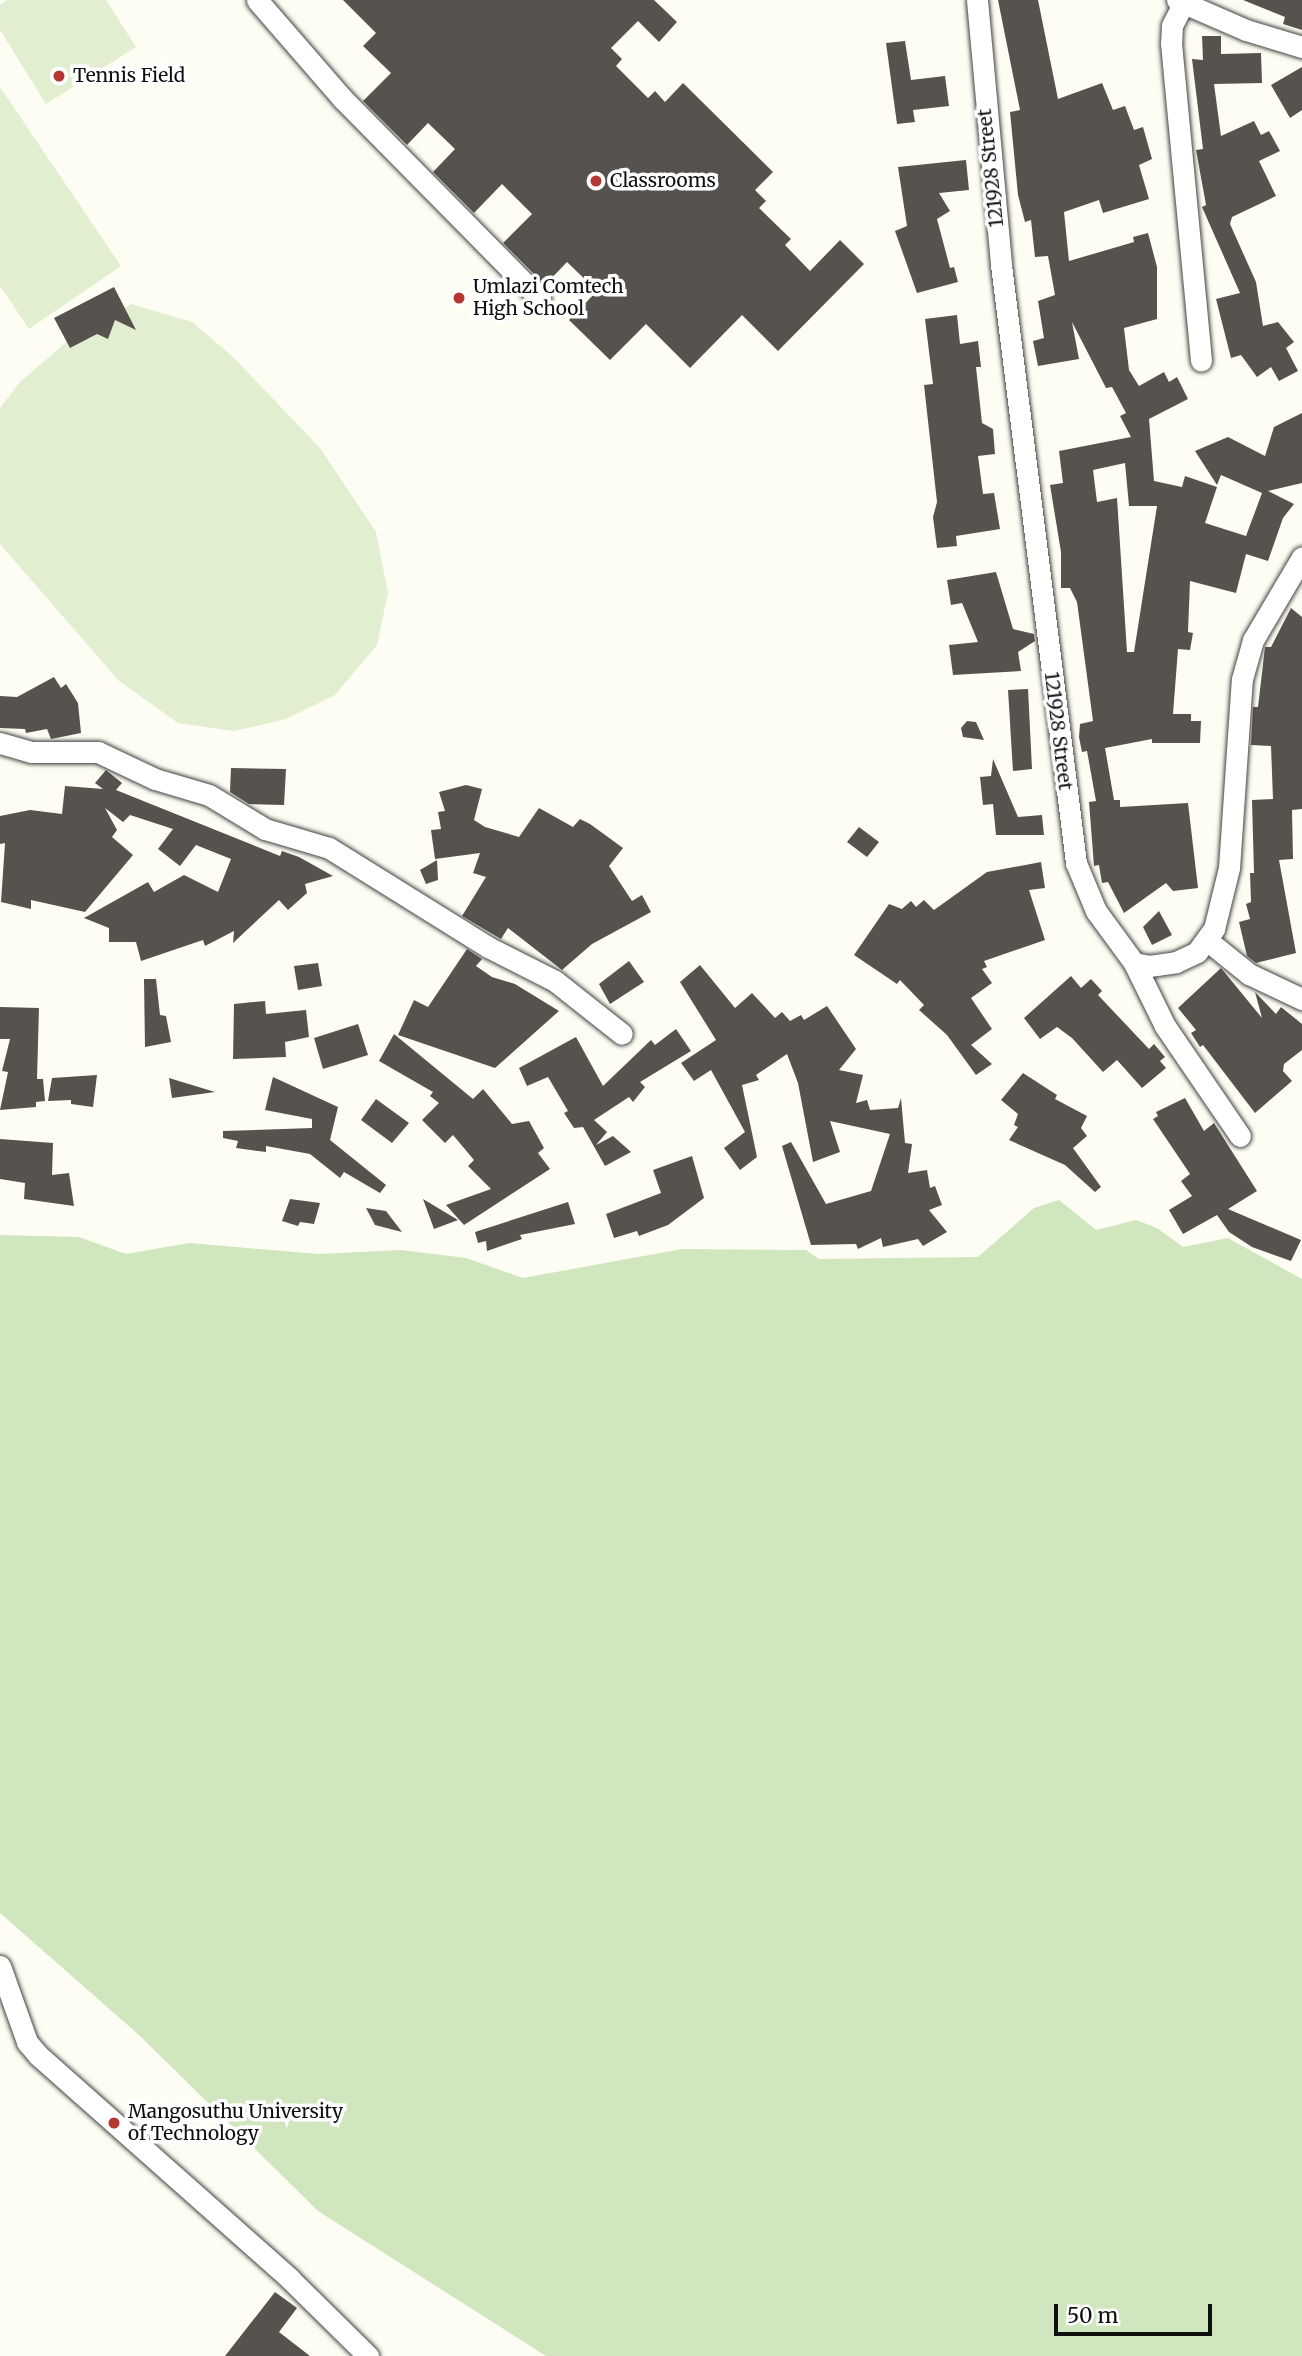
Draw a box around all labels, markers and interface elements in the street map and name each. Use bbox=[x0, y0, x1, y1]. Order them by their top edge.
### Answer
place label: Tennis Field bbox=[73, 65, 185, 87]
marker: Tennis Field bbox=[51, 68, 67, 84]
street label: 121928 Street bbox=[973, 108, 1009, 228]
place label: Classrooms bbox=[610, 170, 716, 192]
marker: Classrooms bbox=[588, 173, 604, 189]
place label: Umlazi Comtech High School bbox=[473, 276, 624, 320]
marker: Umlazi Comtech High School bbox=[451, 290, 467, 306]
street label: 121928 Street bbox=[1039, 671, 1077, 791]
place label: Mangosuthu University of Technology bbox=[128, 2101, 343, 2145]
marker: Mangosuthu University of Technology bbox=[106, 2115, 122, 2131]
scale bar bbox=[1057, 2290, 1214, 2334]
text: 50 m bbox=[1067, 2302, 1118, 2329]

